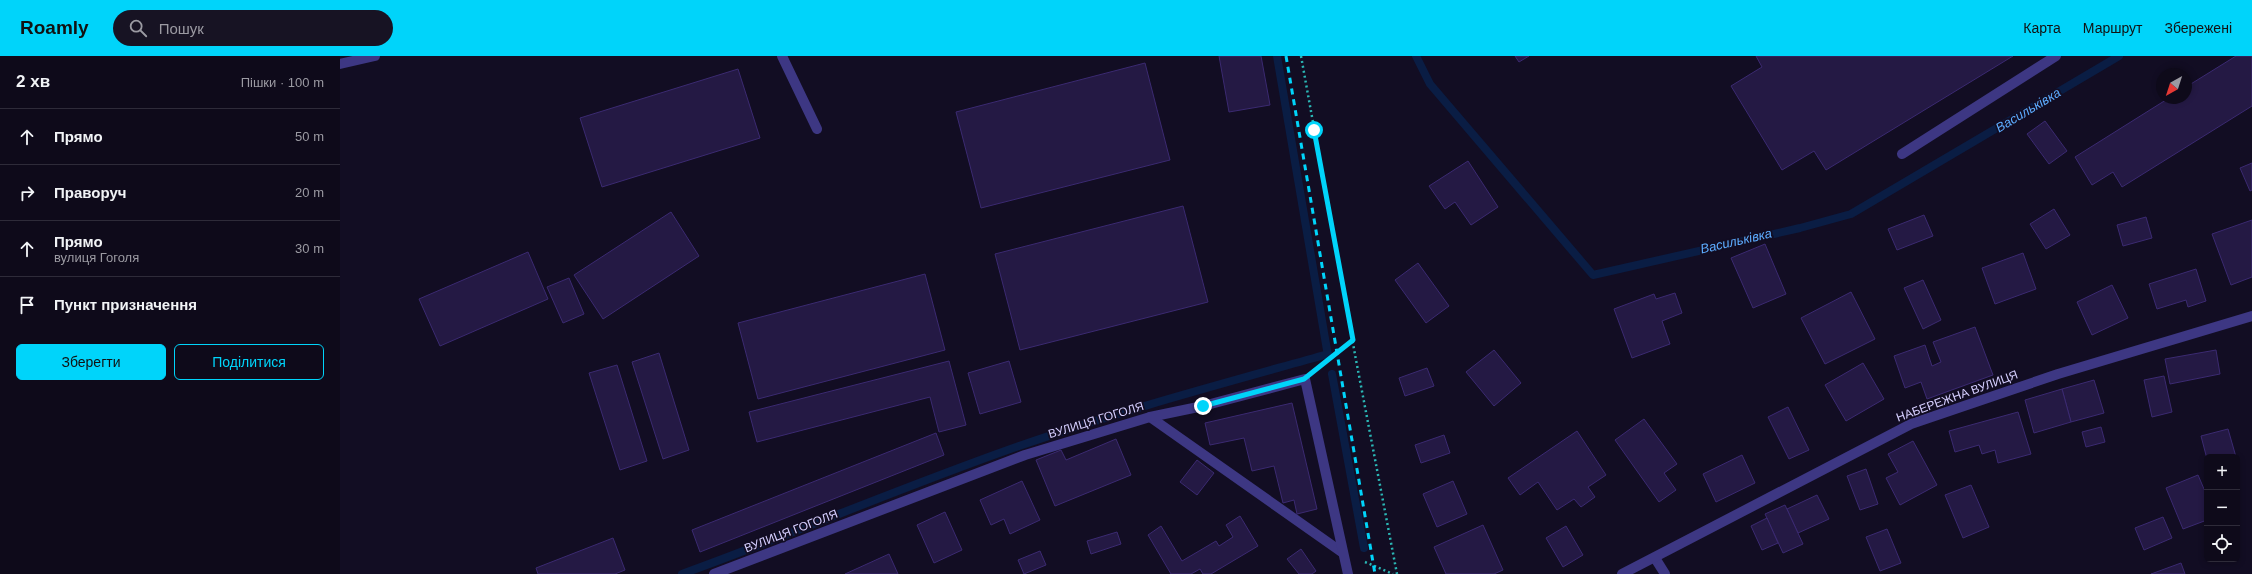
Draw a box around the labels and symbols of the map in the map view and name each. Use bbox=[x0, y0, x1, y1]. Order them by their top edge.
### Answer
north arrow bbox=[2156, 68, 2192, 104]
water label: Васильківка bbox=[1993, 85, 2063, 135]
route start bbox=[1305, 121, 1323, 139]
water label: Васильківка bbox=[1699, 225, 1773, 257]
street label: НАБЕРЕЖНА ВУЛИЦЯ bbox=[1894, 367, 2020, 425]
route end bbox=[1194, 397, 1212, 415]
street label: ВУЛИЦЯ ГОГОЛЯ bbox=[1047, 399, 1145, 441]
street label: ВУЛИЦЯ ГОГОЛЯ bbox=[742, 507, 840, 555]

